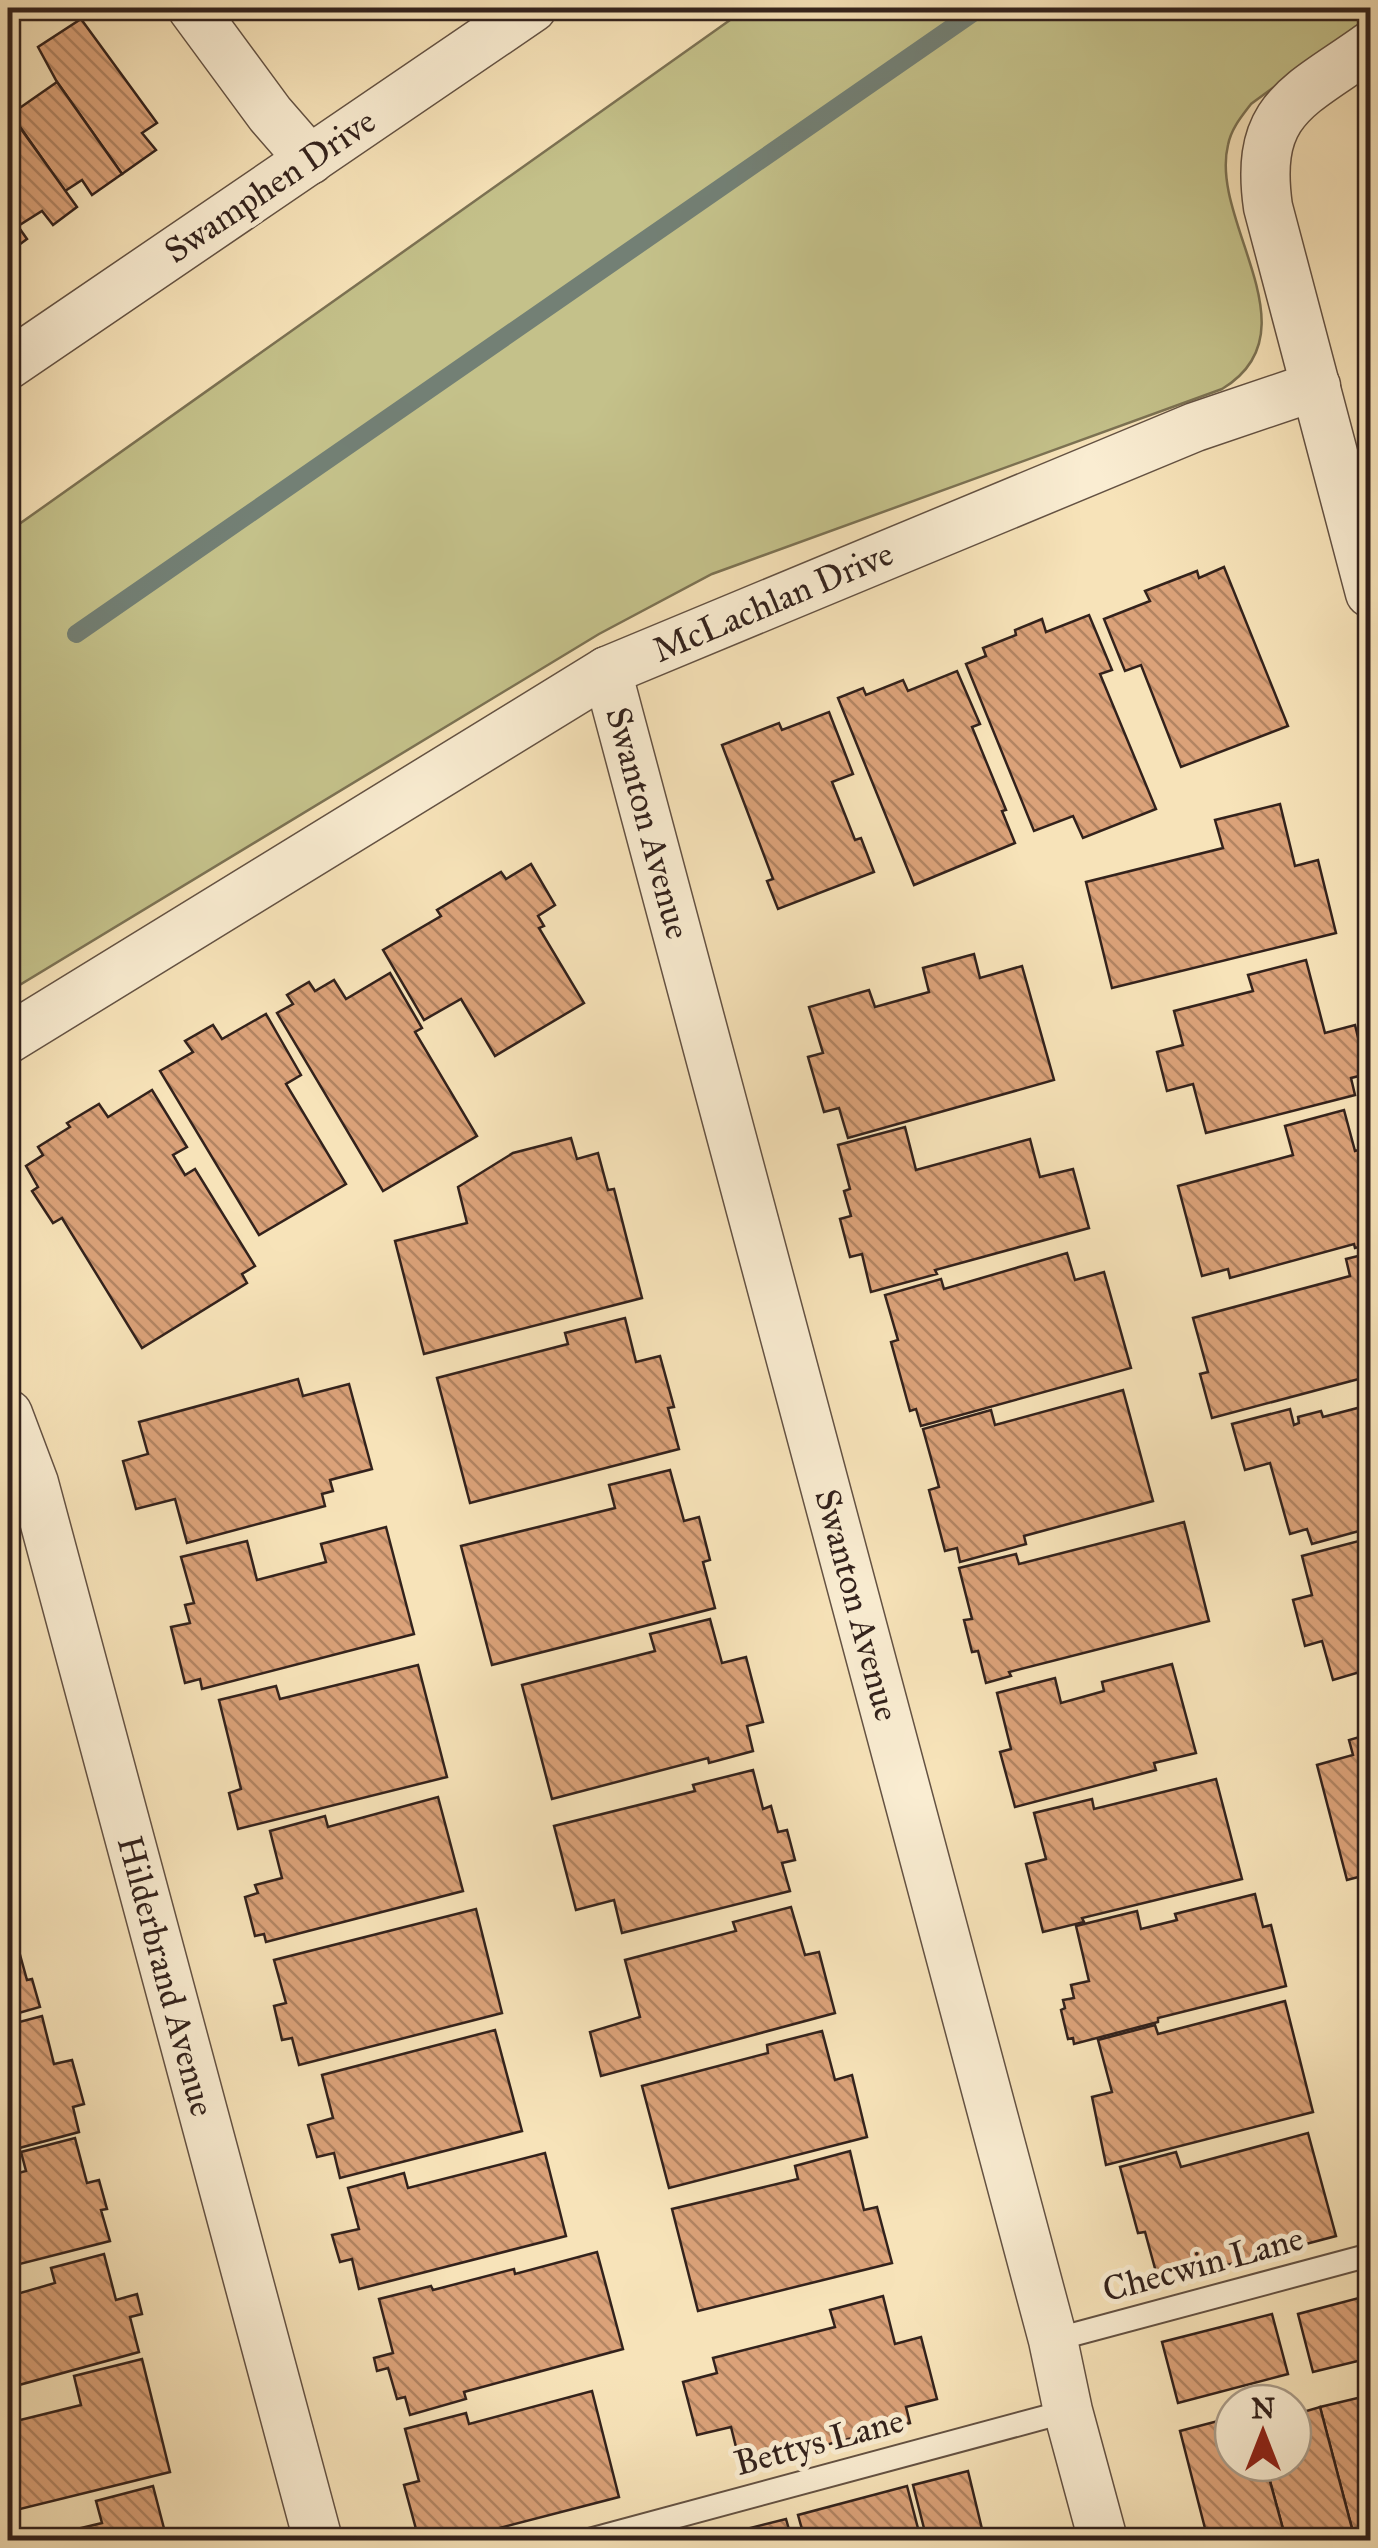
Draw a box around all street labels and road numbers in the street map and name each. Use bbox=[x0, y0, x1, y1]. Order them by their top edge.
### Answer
street label: Swamphen Drive bbox=[156, 100, 384, 272]
street label: McLachlan Drive bbox=[646, 532, 900, 672]
street label: Swanton Avenue bbox=[596, 702, 700, 944]
street label: Swanton Avenue bbox=[805, 1484, 909, 1726]
street label: Hilderbrand Avenue bbox=[108, 1831, 224, 2121]
street label: Checwin Lane bbox=[1098, 2217, 1308, 2311]
street label: Bettys Lane bbox=[730, 2399, 908, 2485]

